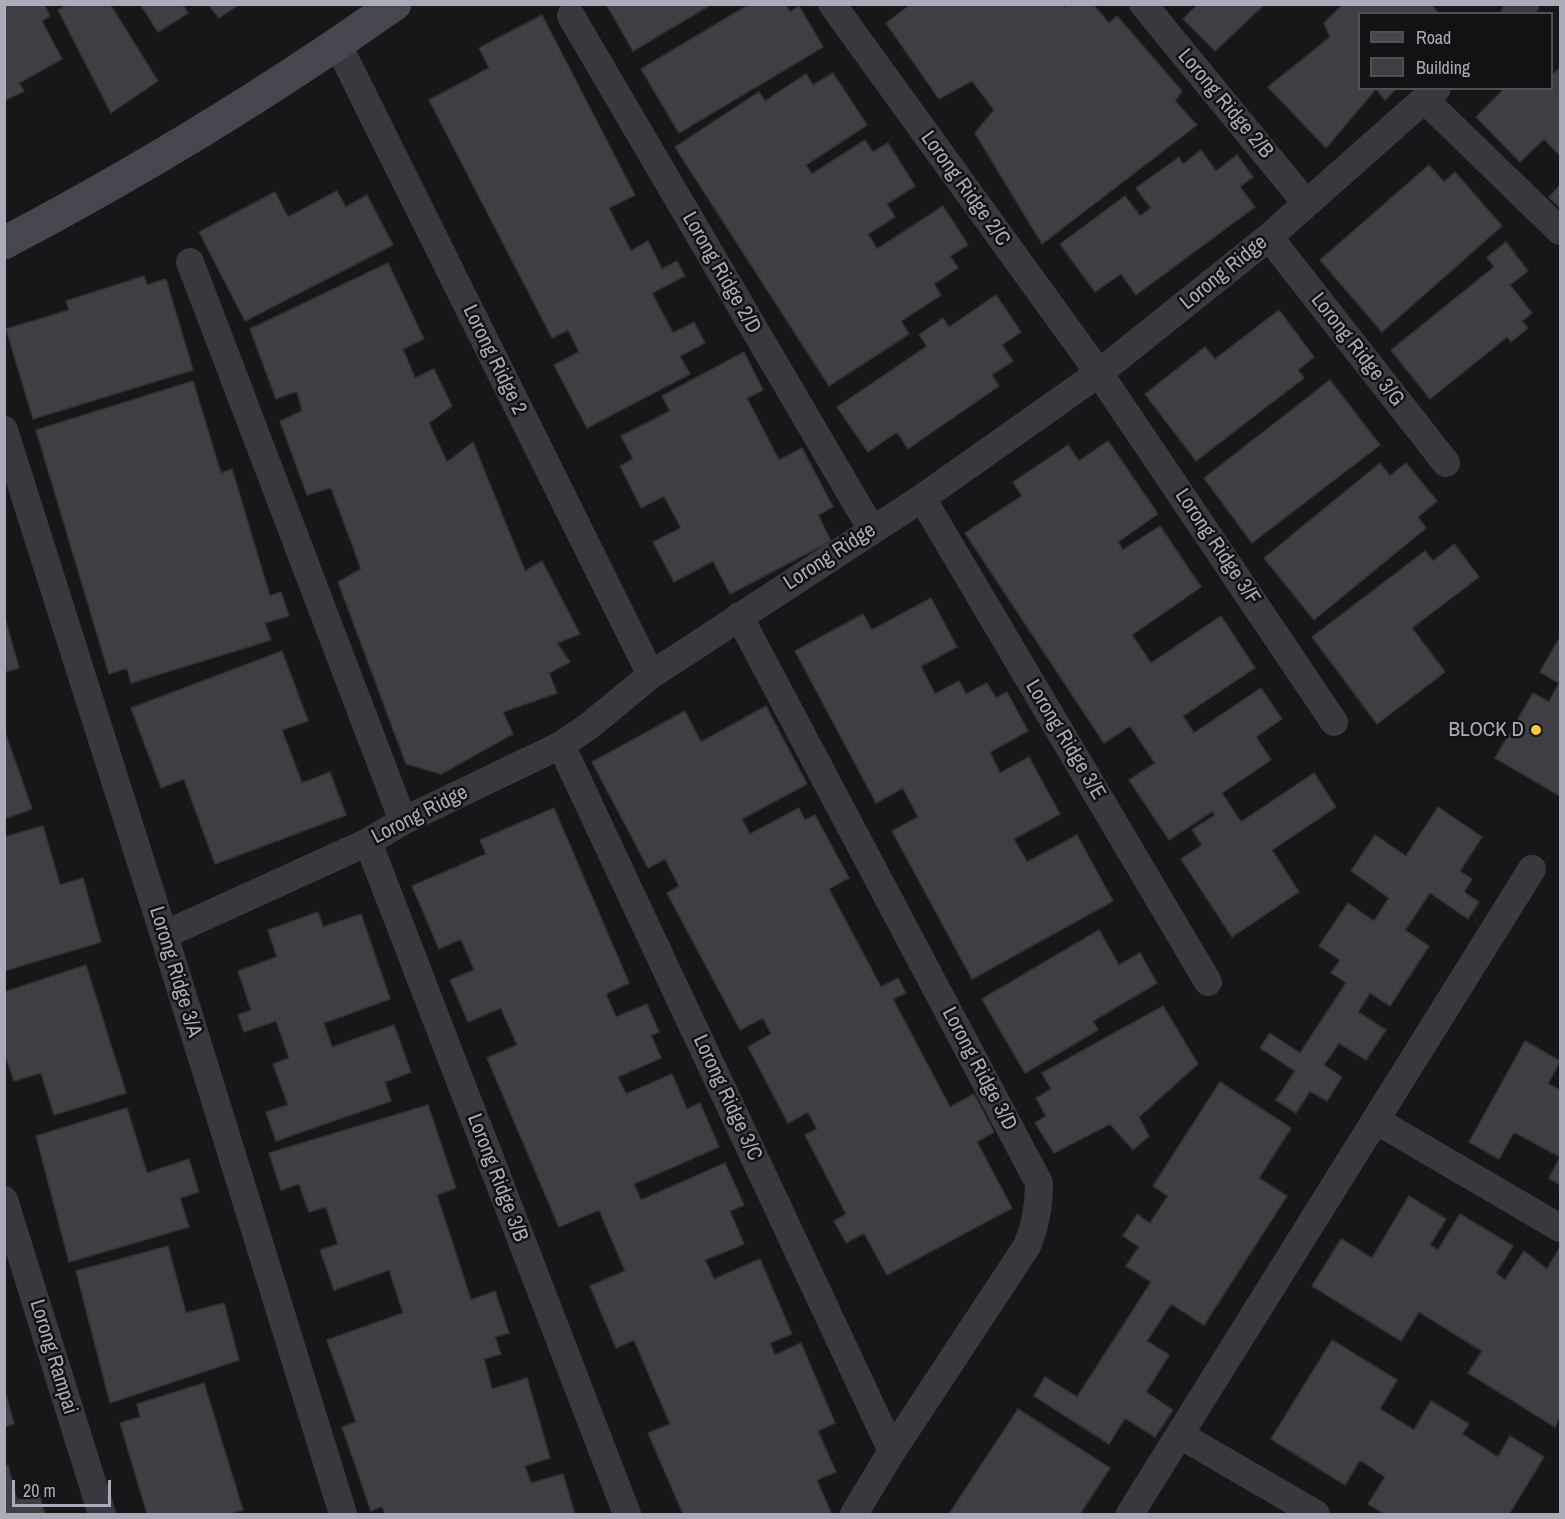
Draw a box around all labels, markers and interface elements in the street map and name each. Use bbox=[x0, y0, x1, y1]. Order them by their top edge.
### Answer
legend bbox=[1358, 12, 1553, 90]
text: Road bbox=[1416, 25, 1451, 50]
street label: Lorong Ridge 2/B bbox=[1172, 44, 1278, 164]
text: Building bbox=[1416, 55, 1470, 80]
street label: Lorong Ridge 2/C bbox=[915, 127, 1015, 251]
street label: Lorong Ridge 2/D bbox=[676, 208, 766, 338]
street label: Lorong Ridge bbox=[1176, 230, 1272, 316]
street label: Lorong Ridge 3/G bbox=[1305, 288, 1409, 412]
street label: Lorong Ridge 2 bbox=[457, 301, 531, 419]
street label: Lorong Ridge 3/F bbox=[1169, 484, 1265, 610]
street label: Lorong Ridge bbox=[779, 518, 881, 596]
street label: Lorong Ridge 3/E bbox=[1019, 676, 1111, 804]
place label: BLOCK D bbox=[1448, 717, 1524, 743]
marker: BLOCK D bbox=[1529, 723, 1543, 737]
street label: Lorong Ridge bbox=[368, 780, 472, 850]
street label: Lorong Ridge 3/A bbox=[143, 904, 207, 1040]
street label: Lorong Ridge 3/D bbox=[936, 1003, 1022, 1135]
street label: Lorong Ridge 3/C bbox=[687, 1031, 767, 1165]
street label: Lorong Ridge 3/B bbox=[461, 1110, 533, 1246]
street label: Lorong Rampai bbox=[24, 1297, 82, 1417]
scale bar bbox=[15, 1468, 114, 1506]
text: 20 m bbox=[23, 1478, 56, 1503]

